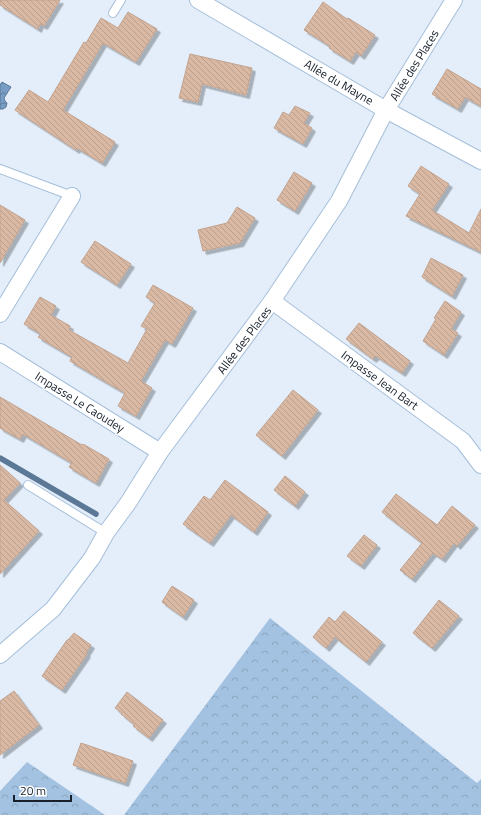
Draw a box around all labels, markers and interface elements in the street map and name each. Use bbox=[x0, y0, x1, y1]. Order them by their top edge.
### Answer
street label: Allée des Places bbox=[385, 25, 444, 104]
street label: Allée du Mayne bbox=[301, 54, 377, 110]
street label: Allée des Places bbox=[212, 302, 276, 378]
street label: Impasse Jean Bart bbox=[337, 345, 423, 415]
street label: Impasse Le Caoudey bbox=[31, 367, 129, 437]
scale bar bbox=[14, 777, 71, 803]
text: 20 m bbox=[20, 781, 46, 800]

